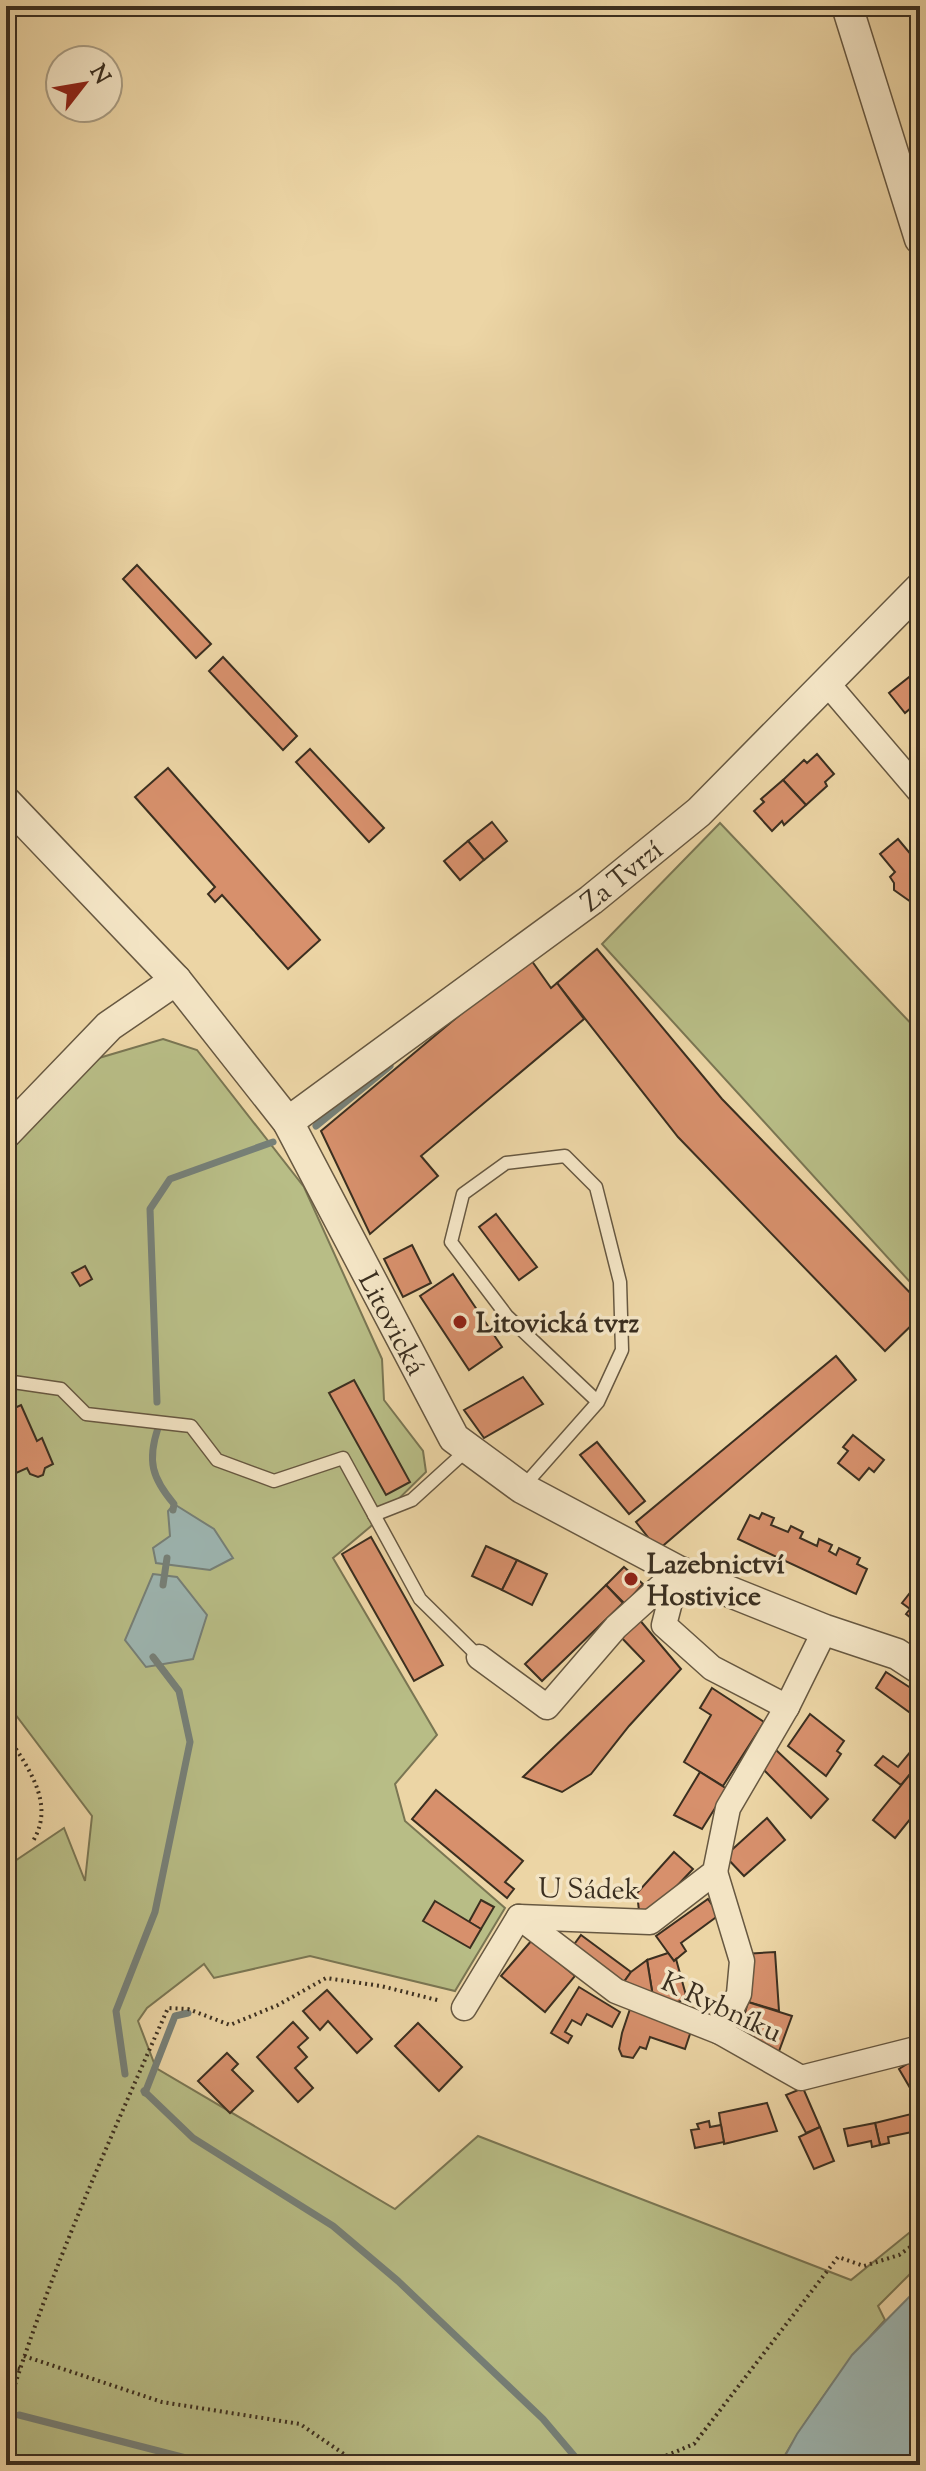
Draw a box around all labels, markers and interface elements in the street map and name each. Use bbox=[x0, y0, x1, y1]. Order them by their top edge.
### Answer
north arrow bbox=[44, 44, 124, 124]
text: N bbox=[80, 59, 117, 91]
street label: Za Tvrzí bbox=[573, 832, 673, 923]
street label: Litovická bbox=[346, 1266, 434, 1383]
place label: Litovická tvrz bbox=[476, 1305, 640, 1345]
marker: Litovická tvrz bbox=[451, 1313, 469, 1331]
place label: Lazebnictví Hostivice bbox=[647, 1546, 785, 1618]
marker: Lazebnictví Hostivice bbox=[622, 1570, 640, 1588]
street label: U Sádek bbox=[538, 1870, 640, 1912]
street label: K Rybníku bbox=[654, 1963, 788, 2054]

